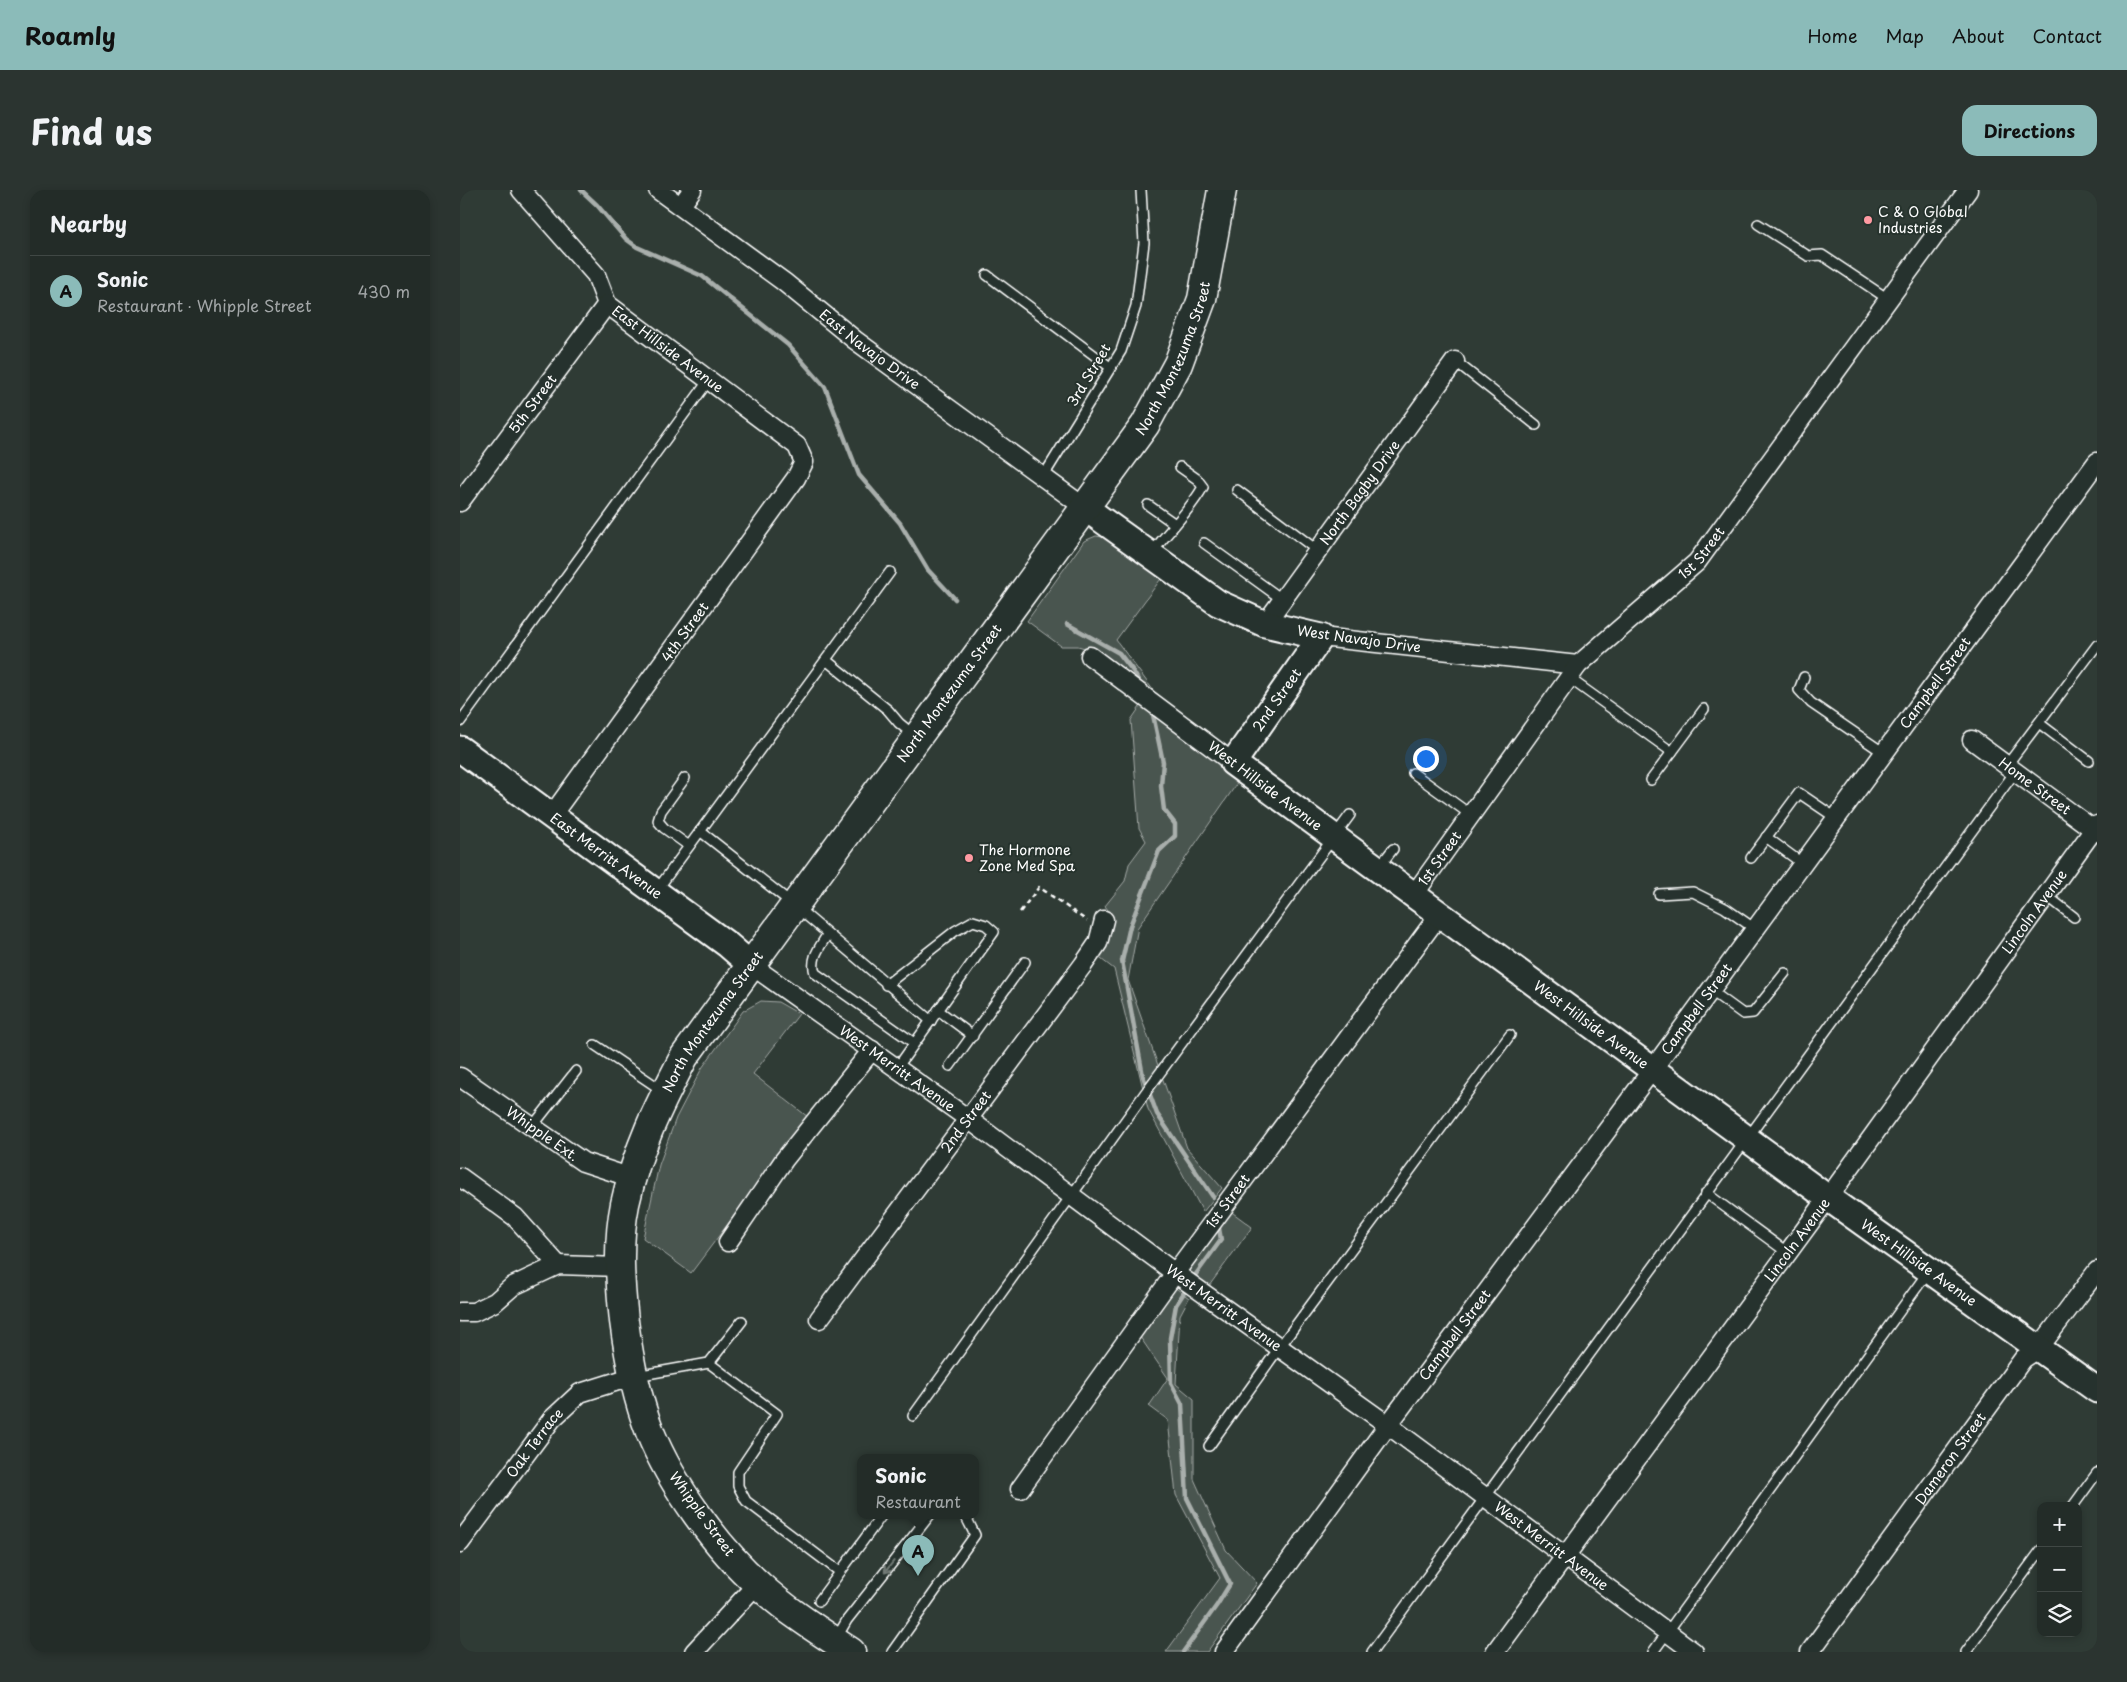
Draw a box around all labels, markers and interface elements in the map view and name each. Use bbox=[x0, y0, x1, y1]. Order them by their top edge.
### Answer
text: Roamly bbox=[25, 17, 116, 53]
text: Home bbox=[1807, 22, 1857, 49]
text: Map bbox=[1885, 22, 1924, 49]
text: About bbox=[1952, 22, 2004, 49]
text: Contact bbox=[2032, 22, 2102, 49]
text: Find us bbox=[30, 104, 152, 157]
button: Directions bbox=[1962, 105, 2097, 156]
place label: C & O Global Industries bbox=[1878, 201, 1968, 238]
text: Nearby bbox=[50, 207, 127, 239]
marker: C & O Global Industries bbox=[1862, 214, 1874, 226]
text: Sonic bbox=[97, 265, 148, 293]
text: A bbox=[60, 279, 72, 303]
text: 430 m bbox=[358, 279, 410, 303]
street label: North Montezuma Street bbox=[1130, 279, 1215, 439]
text: Restaurant · Whipple Street bbox=[97, 293, 311, 317]
street label: East Hillside Avenue bbox=[608, 300, 728, 398]
street label: East Navajo Drive bbox=[815, 304, 925, 394]
street label: 3rd Street bbox=[1062, 339, 1116, 410]
street label: 5th Street bbox=[503, 370, 561, 438]
street label: North Bagby Drive bbox=[1314, 436, 1405, 549]
street label: 1st Street bbox=[1673, 522, 1730, 584]
street label: 4th Street bbox=[656, 597, 714, 666]
street label: North Montezuma Street bbox=[891, 619, 1007, 767]
street label: West Navajo Drive bbox=[1296, 619, 1422, 658]
street label: Campbell Street bbox=[1894, 632, 1976, 733]
street label: 2nd Street bbox=[1247, 664, 1306, 736]
street label: West Hillside Avenue bbox=[1204, 736, 1327, 836]
your location bbox=[1413, 746, 1439, 772]
street label: Home Street bbox=[1995, 752, 2076, 820]
street label: East Merritt Avenue bbox=[546, 807, 667, 904]
street label: 1st Street bbox=[1412, 826, 1466, 890]
place label: The Hormone Zone Med Spa bbox=[979, 839, 1076, 876]
marker: The Hormone Zone Med Spa bbox=[963, 852, 975, 864]
street label: Lincoln Avenue bbox=[1996, 865, 2072, 958]
street label: North Montezuma Street bbox=[657, 946, 768, 1096]
street label: Campbell Street bbox=[1656, 958, 1737, 1059]
street label: West Hillside Avenue bbox=[1529, 975, 1653, 1074]
street label: West Merritt Avenue bbox=[835, 1020, 960, 1117]
street label: 2nd Street bbox=[935, 1086, 996, 1157]
street label: Whipple Ext. bbox=[502, 1101, 583, 1166]
street label: 1st Street bbox=[1200, 1169, 1255, 1233]
street label: Lincoln Avenue bbox=[1759, 1193, 1835, 1286]
street label: West Hillside Avenue bbox=[1857, 1214, 1981, 1311]
street label: West Merritt Avenue bbox=[1162, 1259, 1287, 1356]
street label: Campbell Street bbox=[1413, 1285, 1496, 1385]
street label: Oak Terrace bbox=[501, 1403, 568, 1482]
street label: Dameron Street bbox=[1910, 1408, 1991, 1509]
popup bbox=[857, 1454, 979, 1519]
text: Sonic bbox=[875, 1461, 927, 1489]
street label: Whipple Street bbox=[664, 1467, 741, 1561]
text: Restaurant bbox=[875, 1489, 961, 1513]
street label: West Merritt Avenue bbox=[1490, 1496, 1613, 1595]
map controls bbox=[2037, 1502, 2082, 1637]
button: + bbox=[2037, 1502, 2082, 1547]
pin: A bbox=[902, 1535, 934, 1576]
button: − bbox=[2037, 1547, 2082, 1592]
one-way arrow bbox=[883, 1560, 894, 1573]
button: layers bbox=[2037, 1592, 2082, 1637]

